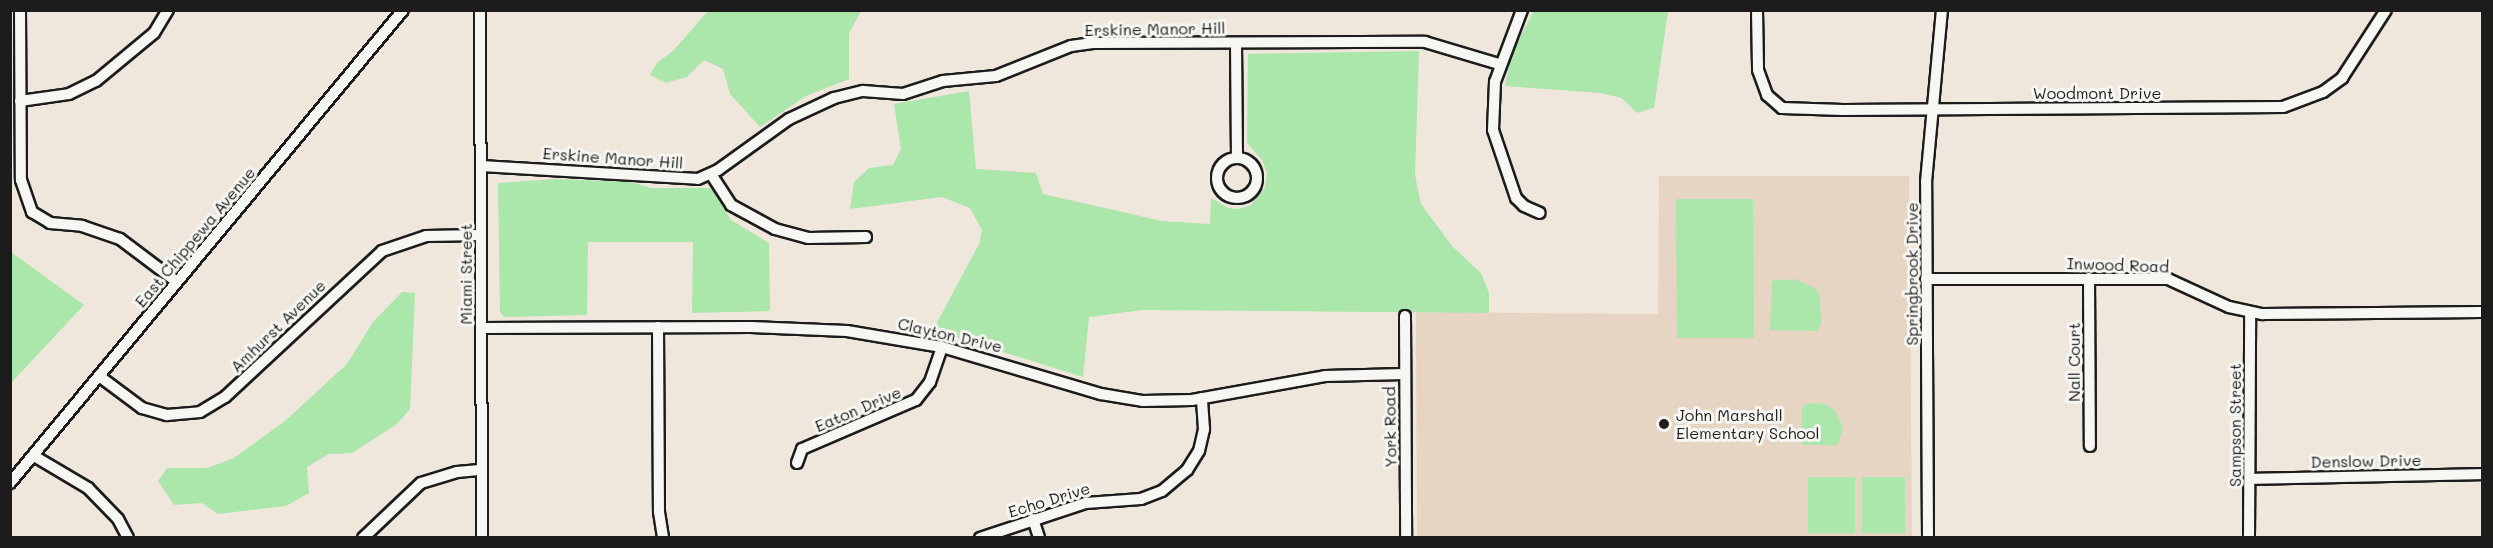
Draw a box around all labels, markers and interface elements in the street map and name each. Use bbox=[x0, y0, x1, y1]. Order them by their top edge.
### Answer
street label: Erskine Manor Hill bbox=[1084, 18, 1226, 40]
street label: Woodmont Drive bbox=[2033, 83, 2161, 103]
street label: Erskine Manor Hill bbox=[542, 144, 684, 172]
street label: East Chippewa Avenue bbox=[131, 163, 259, 311]
street label: Springbrook Drive bbox=[1902, 202, 1922, 346]
street label: Miami Street bbox=[456, 223, 476, 325]
street label: Inwood Road bbox=[2067, 254, 2169, 276]
street label: Amhurst Avenue bbox=[226, 276, 330, 376]
street label: Clayton Drive bbox=[896, 314, 1004, 356]
street label: Nall Court bbox=[2064, 322, 2084, 402]
street label: Sampson Street bbox=[2225, 363, 2245, 487]
street label: Eaton Drive bbox=[812, 382, 904, 436]
street label: York Road bbox=[1380, 386, 1400, 468]
place label: John Marshall Elementary School bbox=[1676, 405, 1820, 443]
marker: John Marshall Elementary School bbox=[1657, 417, 1671, 431]
street label: Denslow Drive bbox=[2310, 450, 2422, 472]
street label: Echo Drive bbox=[1006, 478, 1092, 522]

